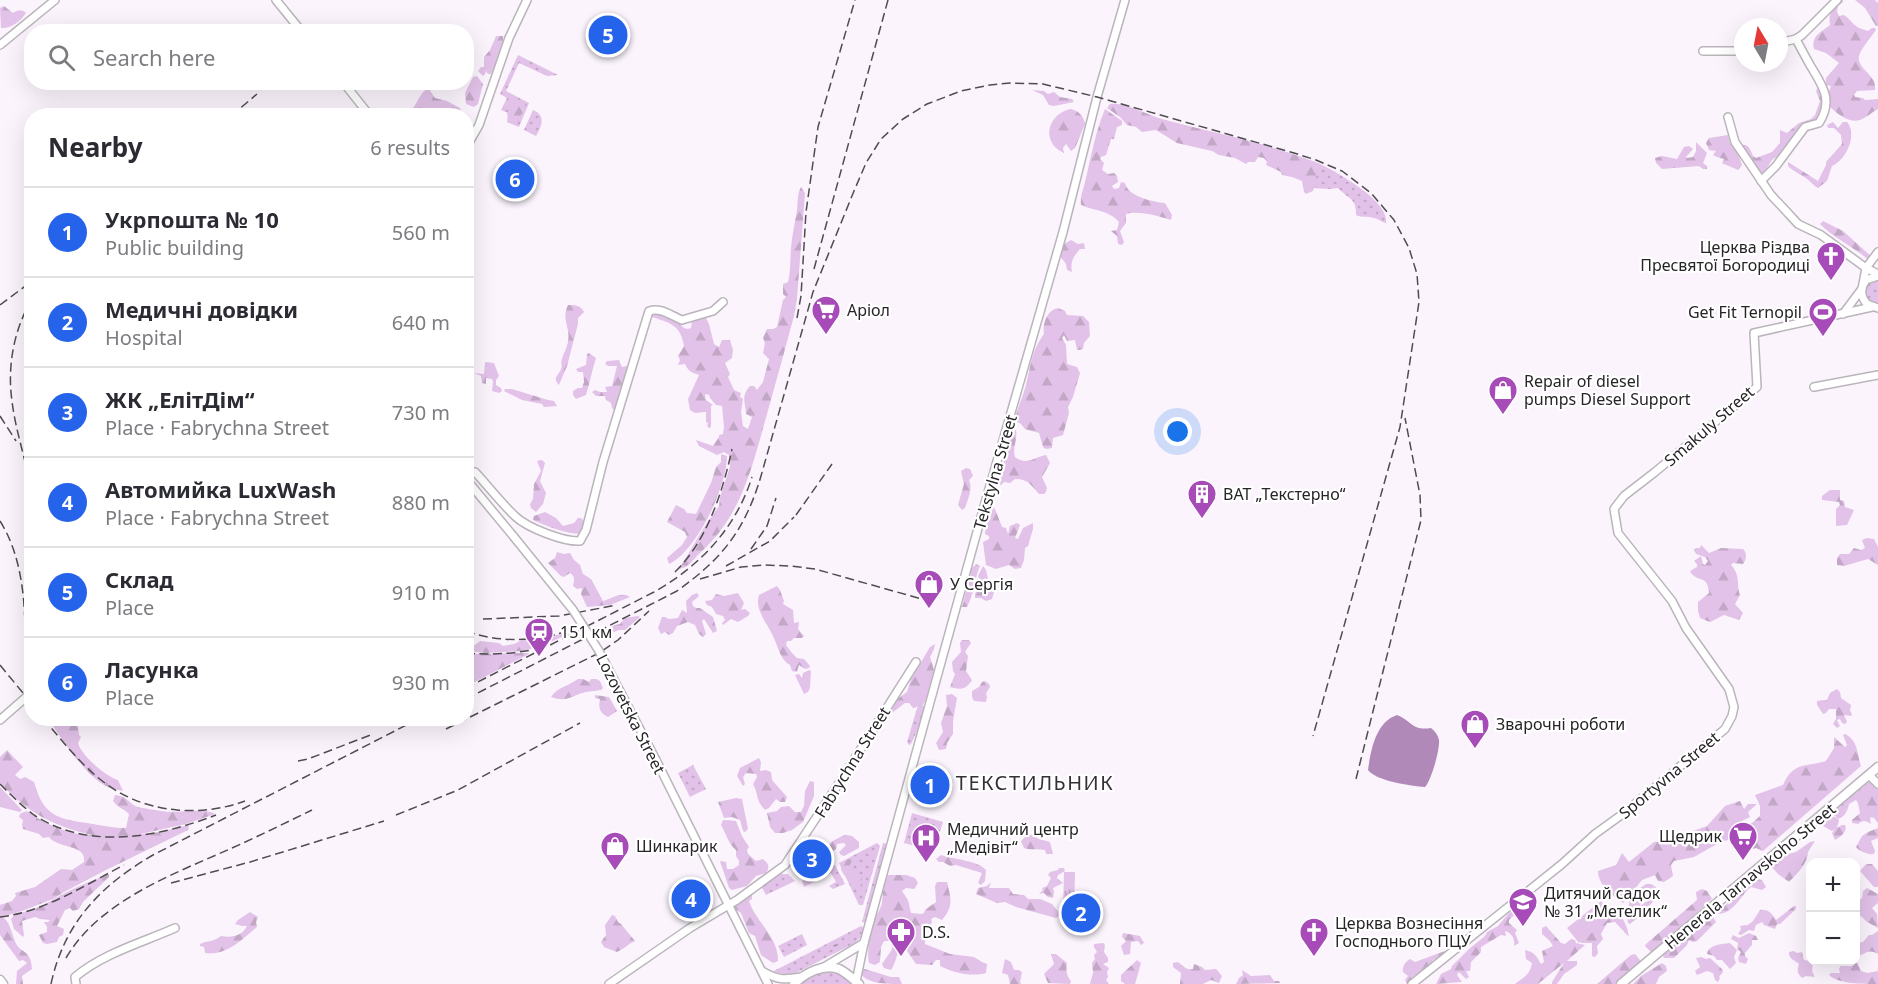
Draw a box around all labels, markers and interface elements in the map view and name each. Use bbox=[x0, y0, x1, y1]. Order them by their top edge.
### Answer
pin: 5 bbox=[588, 12, 628, 57]
north arrow bbox=[1734, 18, 1788, 72]
search box bbox=[24, 24, 474, 90]
icon: search bbox=[45, 41, 78, 74]
text: Search here bbox=[93, 42, 215, 72]
text: Nearby bbox=[48, 129, 143, 165]
text: 6 results bbox=[370, 134, 450, 161]
pin: 6 bbox=[496, 156, 534, 201]
text: Укрпошта № 10 bbox=[105, 204, 279, 234]
text: 1 bbox=[62, 219, 73, 246]
text: 560 m bbox=[392, 219, 450, 246]
text: Public building bbox=[105, 234, 244, 261]
place label: Церква Різдва Пресвятої Богородиці bbox=[1640, 236, 1810, 276]
church icon: Церква Різдва Пресвятої Богородиці bbox=[1815, 240, 1847, 282]
text: Медичні довідки bbox=[105, 294, 298, 324]
supermarket icon: Аріол bbox=[810, 294, 842, 336]
sports icon: Get Fit Ternopil bbox=[1807, 296, 1839, 338]
place label: Аріол bbox=[847, 299, 890, 321]
place label: Get Fit Ternopil bbox=[1688, 301, 1802, 323]
text: 2 bbox=[62, 309, 73, 336]
text: 640 m bbox=[392, 309, 450, 336]
text: Hospital bbox=[105, 324, 183, 351]
place label: Repair of diesel pumps Diesel Support bbox=[1524, 370, 1691, 410]
shop icon: Repair of diesel pumps Diesel Support bbox=[1487, 374, 1519, 416]
street label: Smakuly Street bbox=[1659, 381, 1759, 471]
text: ЖК „ЕлітДім“ bbox=[105, 384, 255, 414]
text: 3 bbox=[62, 399, 73, 426]
text: 730 m bbox=[392, 399, 450, 426]
street label: Tekstylna Street bbox=[968, 412, 1022, 532]
text: Place · Fabrychna Street bbox=[105, 414, 329, 441]
your location bbox=[1163, 417, 1192, 446]
text: Автомийка LuxWash bbox=[105, 474, 336, 504]
building icon: ВАТ „Текстерно“ bbox=[1186, 478, 1218, 520]
place label: ВАТ „Текстерно“ bbox=[1223, 483, 1346, 505]
text: 4 bbox=[62, 489, 73, 516]
text: 880 m bbox=[392, 489, 450, 516]
text: Place · Fabrychna Street bbox=[105, 504, 329, 531]
text: Склад bbox=[105, 564, 174, 594]
shop icon: У Сергія bbox=[913, 568, 945, 610]
place label: У Сергія bbox=[950, 573, 1013, 595]
text: 5 bbox=[62, 579, 73, 606]
text: 910 m bbox=[392, 579, 450, 606]
text: Place bbox=[105, 594, 154, 621]
station icon: 151 км bbox=[523, 616, 555, 658]
place label: 151 км bbox=[560, 621, 612, 643]
street label: Lozovetska Street bbox=[591, 650, 671, 778]
text: Ласунка bbox=[105, 654, 199, 684]
text: 6 bbox=[62, 669, 73, 696]
text: 930 m bbox=[392, 669, 450, 696]
text: Place bbox=[105, 684, 154, 711]
street label: Fabrychna Street bbox=[809, 702, 895, 822]
shop icon: Зварочні роботи bbox=[1459, 708, 1491, 750]
place label: Зварочні роботи bbox=[1496, 713, 1625, 735]
street label: Sportyvna Street bbox=[1614, 726, 1724, 824]
pin: 1 bbox=[910, 762, 950, 808]
district label: ТЕКСТИЛЬНИК bbox=[956, 769, 1114, 796]
street label: Henerala Tarnavskoho Street bbox=[1660, 798, 1840, 954]
place label: Медичний центр „Медівіт“ bbox=[947, 818, 1079, 858]
supermarket icon: Щедрик bbox=[1727, 820, 1759, 862]
hospital icon: Медичний центр „Медівіт“ bbox=[910, 822, 942, 864]
place label: Щедрик bbox=[1659, 825, 1722, 847]
shop icon: Шинкарик bbox=[599, 830, 631, 872]
place label: Шинкарик bbox=[636, 835, 718, 857]
pin: 3 bbox=[792, 836, 832, 882]
map controls bbox=[1806, 858, 1860, 966]
button: + bbox=[1806, 858, 1860, 912]
pin: 4 bbox=[672, 876, 710, 922]
place label: Дитячий садок № 31 „Метелик“ bbox=[1544, 882, 1667, 922]
school or university icon: Дитячий садок № 31 „Метелик“ bbox=[1507, 886, 1539, 928]
pin: 2 bbox=[1062, 890, 1100, 936]
place label: Церква Вознесіння Господнього ПЦУ bbox=[1335, 912, 1483, 952]
button: − bbox=[1806, 912, 1860, 966]
pharmacy icon: D.S. bbox=[885, 916, 917, 958]
church icon: Церква Вознесіння Господнього ПЦУ bbox=[1298, 916, 1330, 958]
place label: D.S. bbox=[922, 921, 950, 943]

